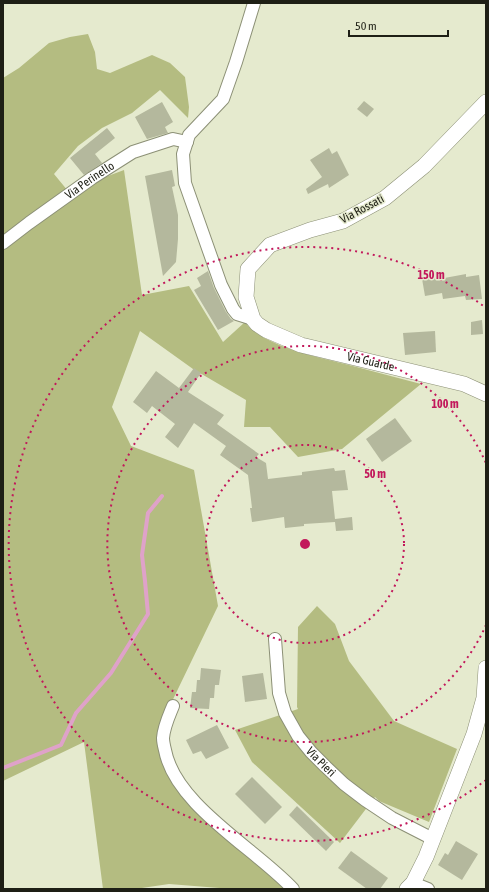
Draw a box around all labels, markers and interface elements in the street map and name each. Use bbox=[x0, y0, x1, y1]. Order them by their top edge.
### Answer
scale bar bbox=[349, 12, 448, 38]
text: 50 m bbox=[355, 19, 377, 33]
street label: Via Perinello bbox=[62, 158, 117, 202]
street label: Via Rossati bbox=[338, 192, 386, 226]
text: 150 m bbox=[417, 268, 445, 282]
street label: Via Guarde bbox=[346, 349, 396, 374]
text: 100 m bbox=[431, 397, 459, 411]
text: 50 m bbox=[364, 467, 386, 481]
centre of rings bbox=[298, 537, 312, 551]
street label: Via Pieri bbox=[303, 744, 339, 779]

